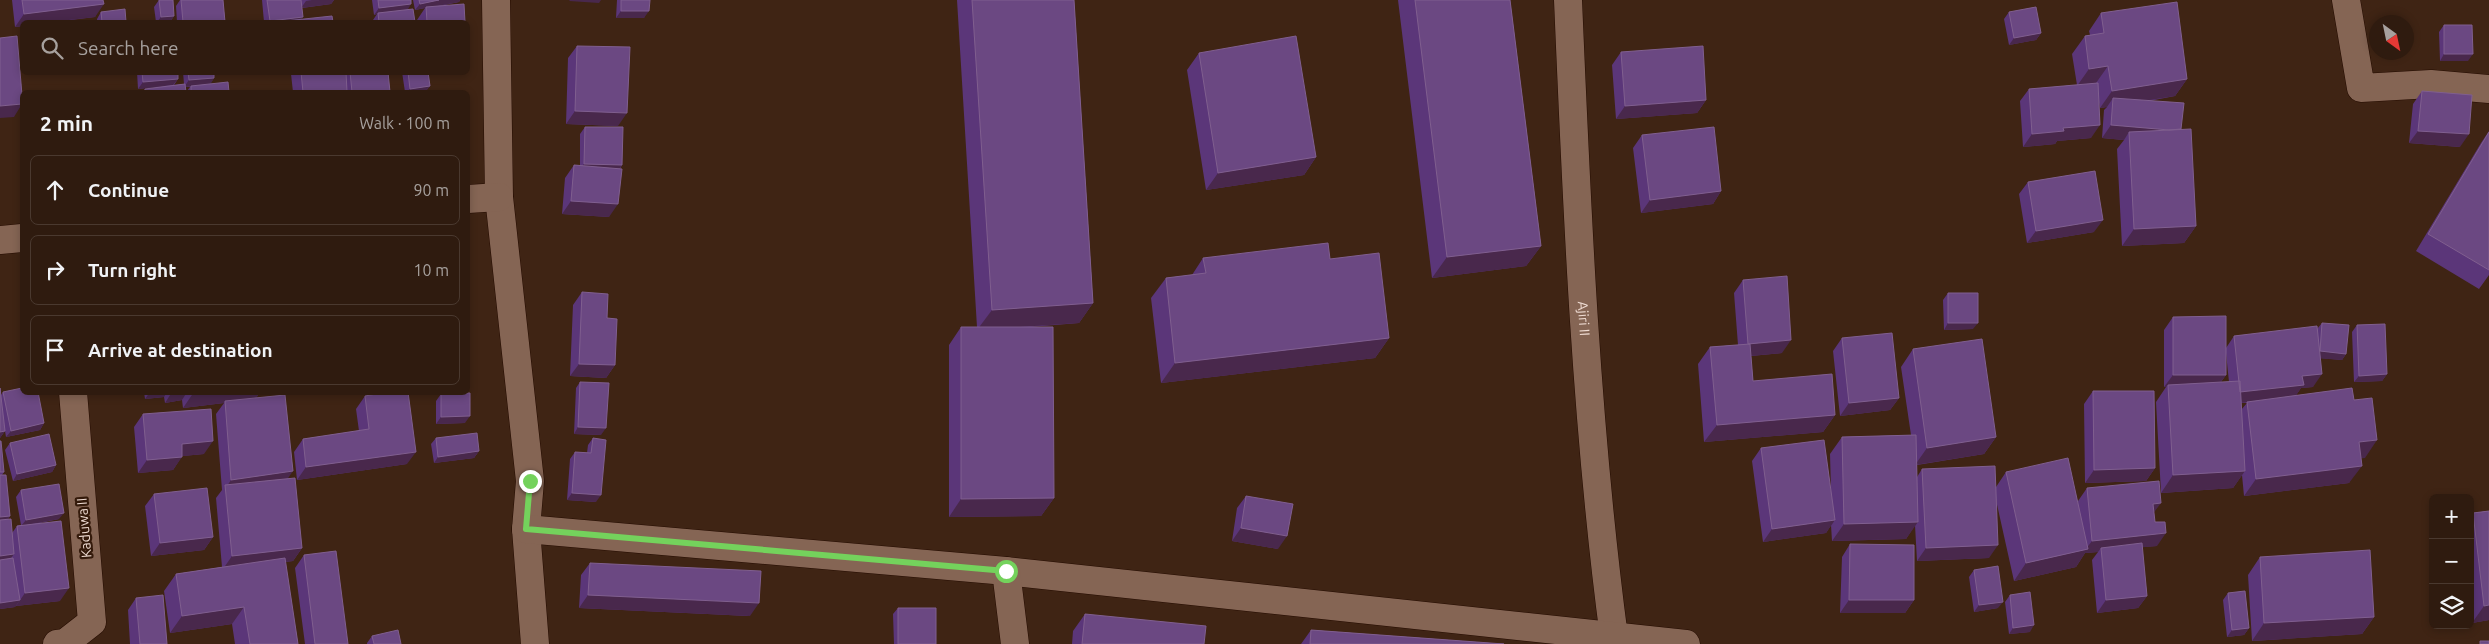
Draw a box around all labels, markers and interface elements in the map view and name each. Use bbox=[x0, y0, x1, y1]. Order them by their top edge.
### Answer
north arrow bbox=[2369, 15, 2414, 60]
search box bbox=[20, 20, 470, 75]
icon: search bbox=[38, 34, 66, 62]
text: Search here bbox=[78, 37, 178, 59]
text: 2 min bbox=[40, 111, 93, 135]
text: Walk · 100 m bbox=[359, 114, 450, 132]
icon: ahead bbox=[41, 176, 69, 204]
text: Continue bbox=[88, 179, 169, 201]
text: 90 m bbox=[413, 181, 449, 199]
icon: right bbox=[41, 256, 69, 284]
text: Turn right bbox=[88, 259, 176, 281]
text: 10 m bbox=[413, 261, 449, 279]
street label: Ajiri II bbox=[1575, 301, 1593, 337]
icon: arrive bbox=[41, 336, 69, 364]
text: Arrive at destination bbox=[88, 339, 273, 361]
route end bbox=[519, 470, 542, 493]
map controls bbox=[2429, 494, 2474, 629]
button: + bbox=[2429, 494, 2474, 539]
street label: Kaduwa II bbox=[73, 497, 95, 559]
button: − bbox=[2429, 539, 2474, 584]
route start bbox=[995, 560, 1018, 583]
button: layers bbox=[2429, 584, 2474, 629]

